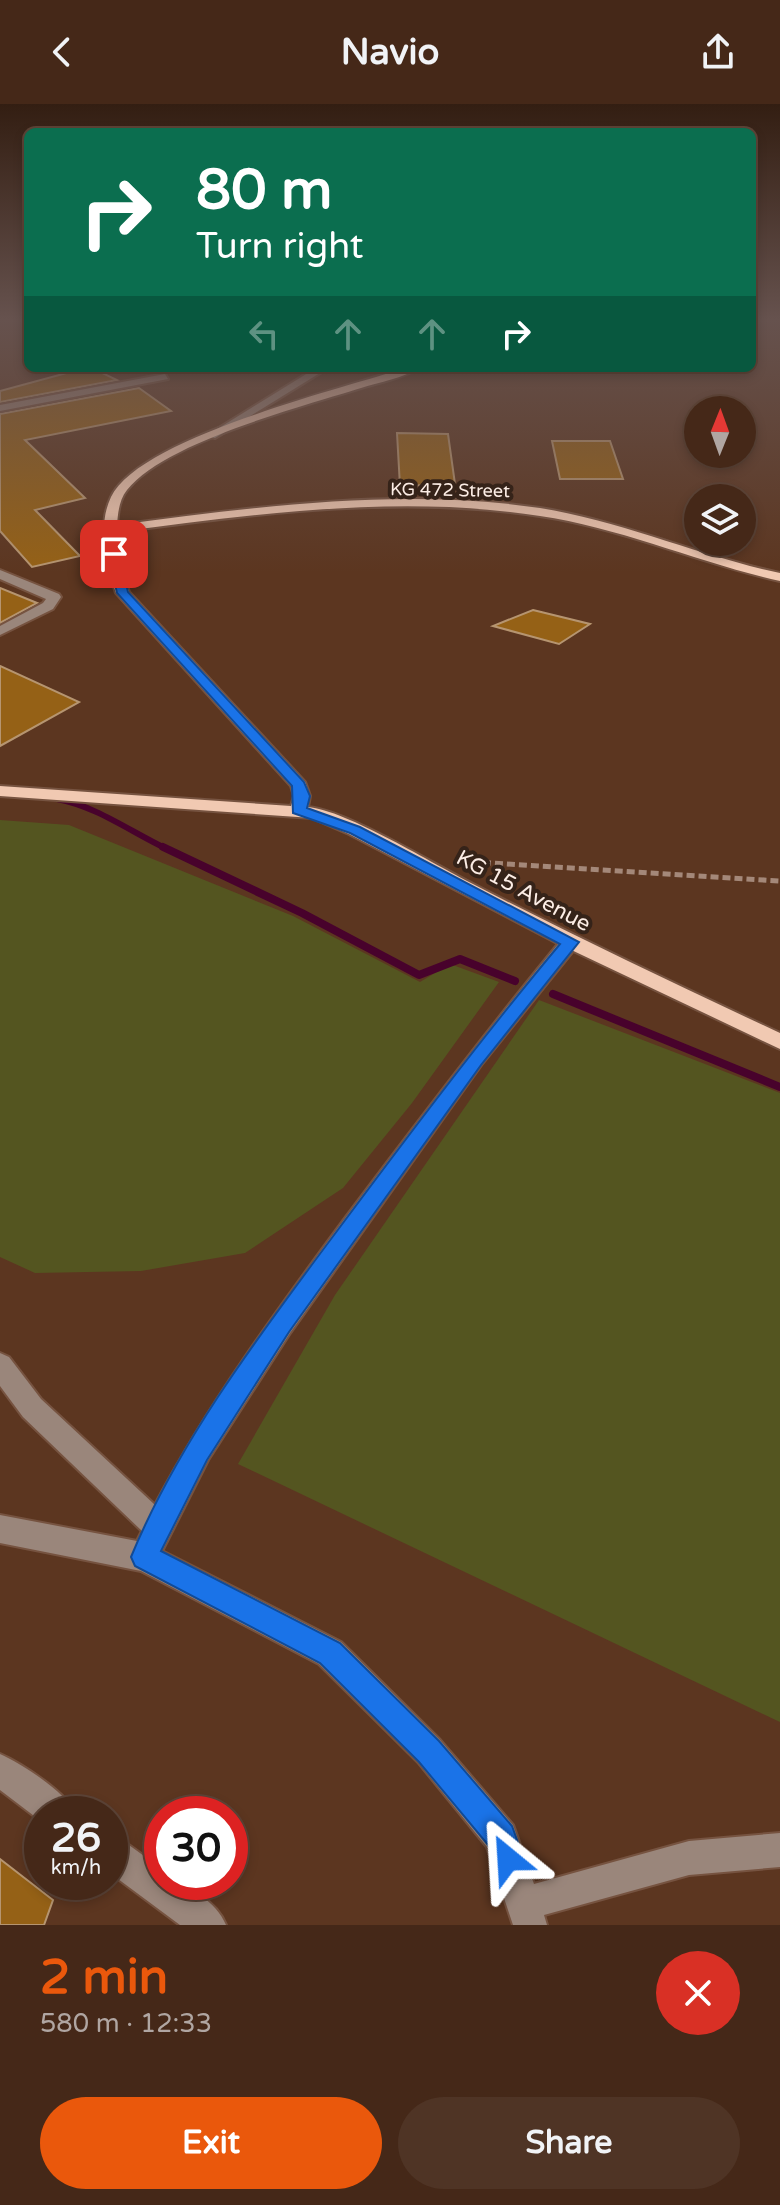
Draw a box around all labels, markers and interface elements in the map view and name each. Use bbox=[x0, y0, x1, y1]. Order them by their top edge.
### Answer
icon: back bbox=[40, 30, 84, 74]
icon: share bbox=[696, 30, 740, 74]
text: Navio bbox=[341, 31, 439, 74]
text: 80 m bbox=[196, 157, 332, 224]
icon: right bbox=[64, 160, 168, 264]
text: Turn right bbox=[196, 225, 363, 268]
icon: left bbox=[242, 312, 286, 356]
icon: ahead bbox=[326, 312, 370, 356]
icon: ahead bbox=[410, 312, 454, 356]
icon: right bbox=[494, 312, 538, 356]
north arrow bbox=[684, 396, 756, 468]
map controls bbox=[684, 396, 756, 556]
street label: KG 472 Street bbox=[390, 478, 510, 502]
button: layers bbox=[684, 484, 756, 556]
pin bbox=[80, 520, 148, 588]
icon: arrive bbox=[92, 532, 136, 576]
street label: KG 15 Avenue bbox=[452, 845, 595, 937]
speed limit sign: 30 bbox=[144, 1796, 248, 1900]
text: 26 bbox=[51, 1814, 101, 1862]
position arrow bbox=[466, 1817, 550, 1901]
text: km/h bbox=[51, 1856, 101, 1880]
text: 2 min bbox=[40, 1949, 168, 2007]
button: close bbox=[656, 1951, 740, 2035]
text: 580 m · 12:33 bbox=[40, 2008, 212, 2039]
button: Exit bbox=[40, 2097, 382, 2189]
button: Share bbox=[398, 2097, 740, 2189]

